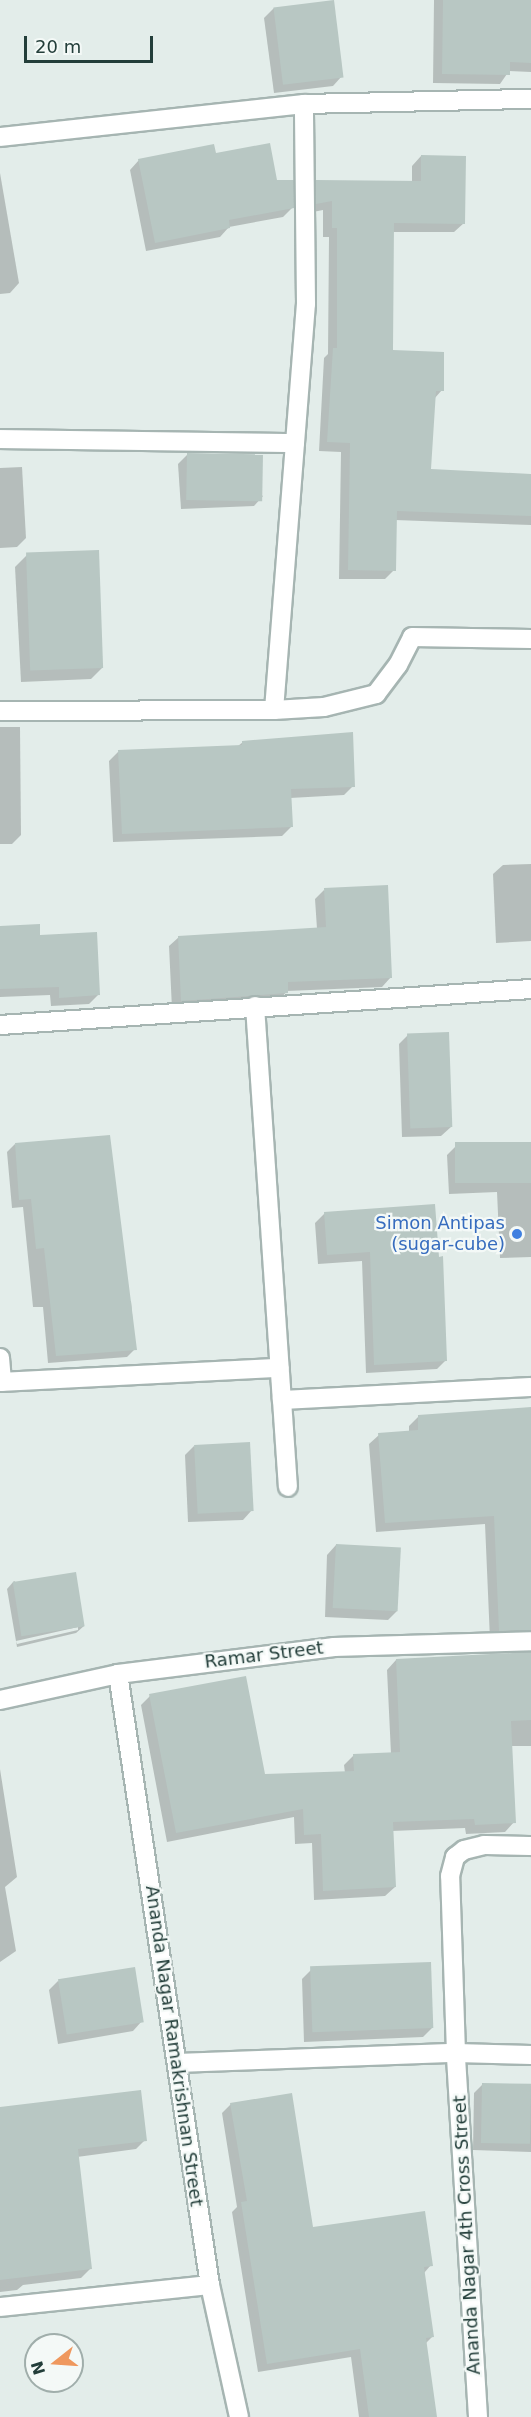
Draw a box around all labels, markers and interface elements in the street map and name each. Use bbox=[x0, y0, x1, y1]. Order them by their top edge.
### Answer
scale bar bbox=[27, 24, 156, 62]
text: 20 m bbox=[35, 36, 81, 57]
place label: Simon Antipas (sugar-cube) bbox=[375, 1213, 505, 1256]
marker: Simon Antipas (sugar-cube) bbox=[510, 1227, 524, 1241]
street label: Ramar Street bbox=[203, 1637, 325, 1673]
street label: Ananda Nagar Ramakrishnan Street bbox=[141, 1884, 207, 2208]
street label: Ananda Nagar 4th Cross Street bbox=[449, 2095, 485, 2375]
north arrow bbox=[24, 2333, 84, 2393]
text: N bbox=[27, 2359, 49, 2377]

